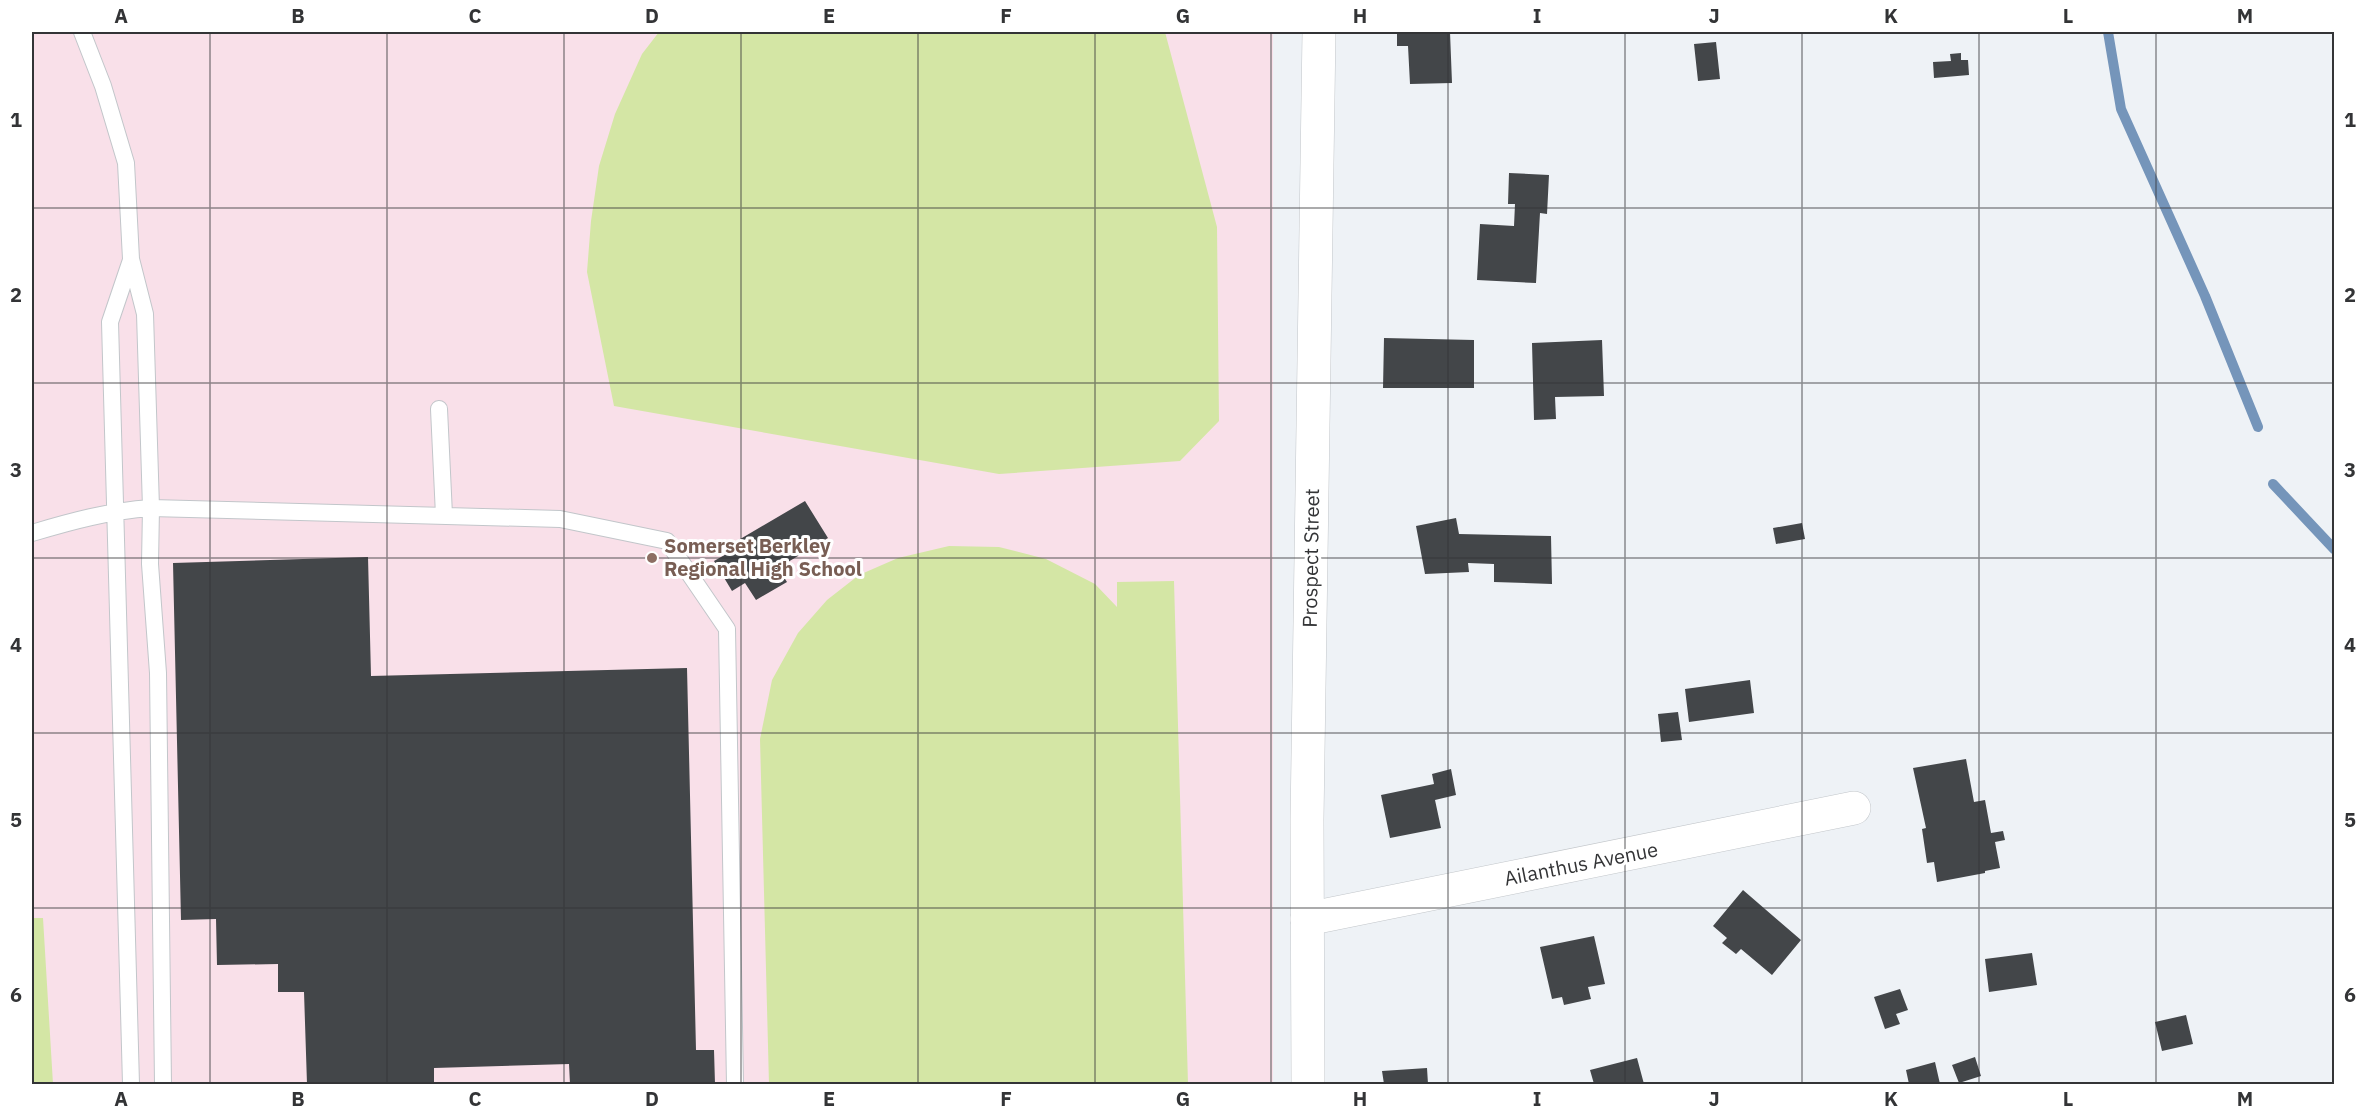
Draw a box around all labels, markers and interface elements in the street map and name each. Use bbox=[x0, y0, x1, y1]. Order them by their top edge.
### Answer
text: A bbox=[114, 2, 128, 29]
text: B bbox=[291, 2, 305, 29]
text: C bbox=[468, 2, 482, 29]
text: D bbox=[645, 2, 659, 29]
text: E bbox=[823, 2, 835, 29]
text: F bbox=[1000, 2, 1012, 29]
text: G bbox=[1176, 2, 1190, 29]
text: H bbox=[1353, 2, 1367, 29]
text: I bbox=[1533, 2, 1541, 29]
text: J bbox=[1708, 2, 1720, 29]
text: K bbox=[1884, 2, 1898, 29]
text: L bbox=[2063, 2, 2073, 29]
text: M bbox=[2237, 2, 2253, 29]
text: 1 bbox=[10, 106, 22, 133]
text: 1 bbox=[2344, 106, 2356, 133]
text: 2 bbox=[10, 281, 22, 308]
text: 2 bbox=[2344, 281, 2356, 308]
text: 3 bbox=[10, 456, 22, 483]
text: 3 bbox=[2344, 456, 2356, 483]
street label: Prospect Street bbox=[1296, 488, 1325, 628]
place label: Somerset Berkley Regional High School bbox=[664, 532, 862, 582]
marker: Somerset Berkley Regional High School bbox=[645, 551, 659, 565]
text: 4 bbox=[10, 631, 22, 658]
text: 4 bbox=[2344, 631, 2356, 658]
text: 5 bbox=[10, 806, 22, 833]
text: 5 bbox=[2344, 806, 2356, 833]
street label: Ailanthus Avenue bbox=[1502, 835, 1660, 892]
text: 6 bbox=[10, 981, 22, 1008]
text: 6 bbox=[2344, 981, 2356, 1008]
text: A bbox=[114, 1085, 128, 1112]
text: B bbox=[291, 1085, 305, 1112]
text: C bbox=[468, 1085, 482, 1112]
text: D bbox=[645, 1085, 659, 1112]
text: E bbox=[823, 1085, 835, 1112]
text: F bbox=[1000, 1085, 1012, 1112]
text: G bbox=[1176, 1085, 1190, 1112]
text: H bbox=[1353, 1085, 1367, 1112]
text: I bbox=[1533, 1085, 1541, 1112]
text: J bbox=[1708, 1085, 1720, 1112]
text: K bbox=[1884, 1085, 1898, 1112]
text: L bbox=[2063, 1085, 2073, 1112]
text: M bbox=[2237, 1085, 2253, 1112]

